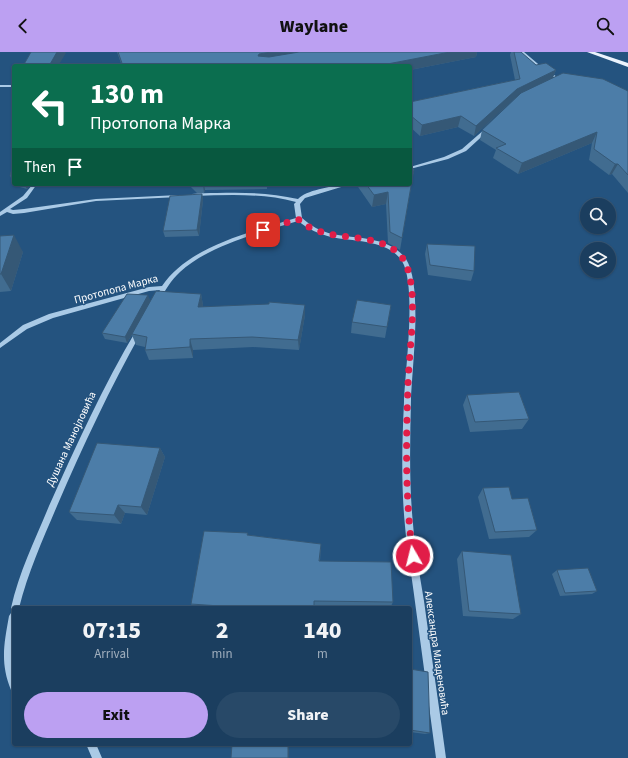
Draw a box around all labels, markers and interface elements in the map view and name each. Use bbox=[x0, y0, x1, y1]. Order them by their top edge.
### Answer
text: Waylane bbox=[280, 14, 348, 39]
icon: back bbox=[12, 15, 34, 37]
icon: search bbox=[594, 15, 616, 37]
text: 130 m bbox=[90, 74, 164, 114]
icon: left bbox=[24, 80, 76, 132]
text: Протопопа Марка bbox=[90, 111, 231, 136]
icon: arrive bbox=[64, 156, 86, 178]
text: Then bbox=[24, 157, 56, 178]
map controls bbox=[580, 198, 616, 278]
button: search bbox=[580, 198, 616, 234]
pin bbox=[246, 213, 280, 247]
icon: arrive bbox=[252, 219, 274, 241]
button: layers bbox=[580, 242, 616, 278]
street label: Протопопа Марка bbox=[72, 271, 160, 307]
street label: Душана Манојловића bbox=[42, 389, 100, 489]
position arrow bbox=[392, 535, 434, 577]
street label: Александра Младеновића bbox=[421, 590, 453, 716]
text: 07:15 bbox=[82, 613, 141, 648]
text: 2 bbox=[216, 613, 229, 648]
text: 140 bbox=[303, 613, 342, 648]
text: Arrival bbox=[94, 645, 129, 663]
text: min bbox=[212, 645, 233, 663]
text: m bbox=[317, 645, 328, 663]
button: Exit bbox=[24, 692, 208, 738]
button: Share bbox=[216, 692, 400, 738]

